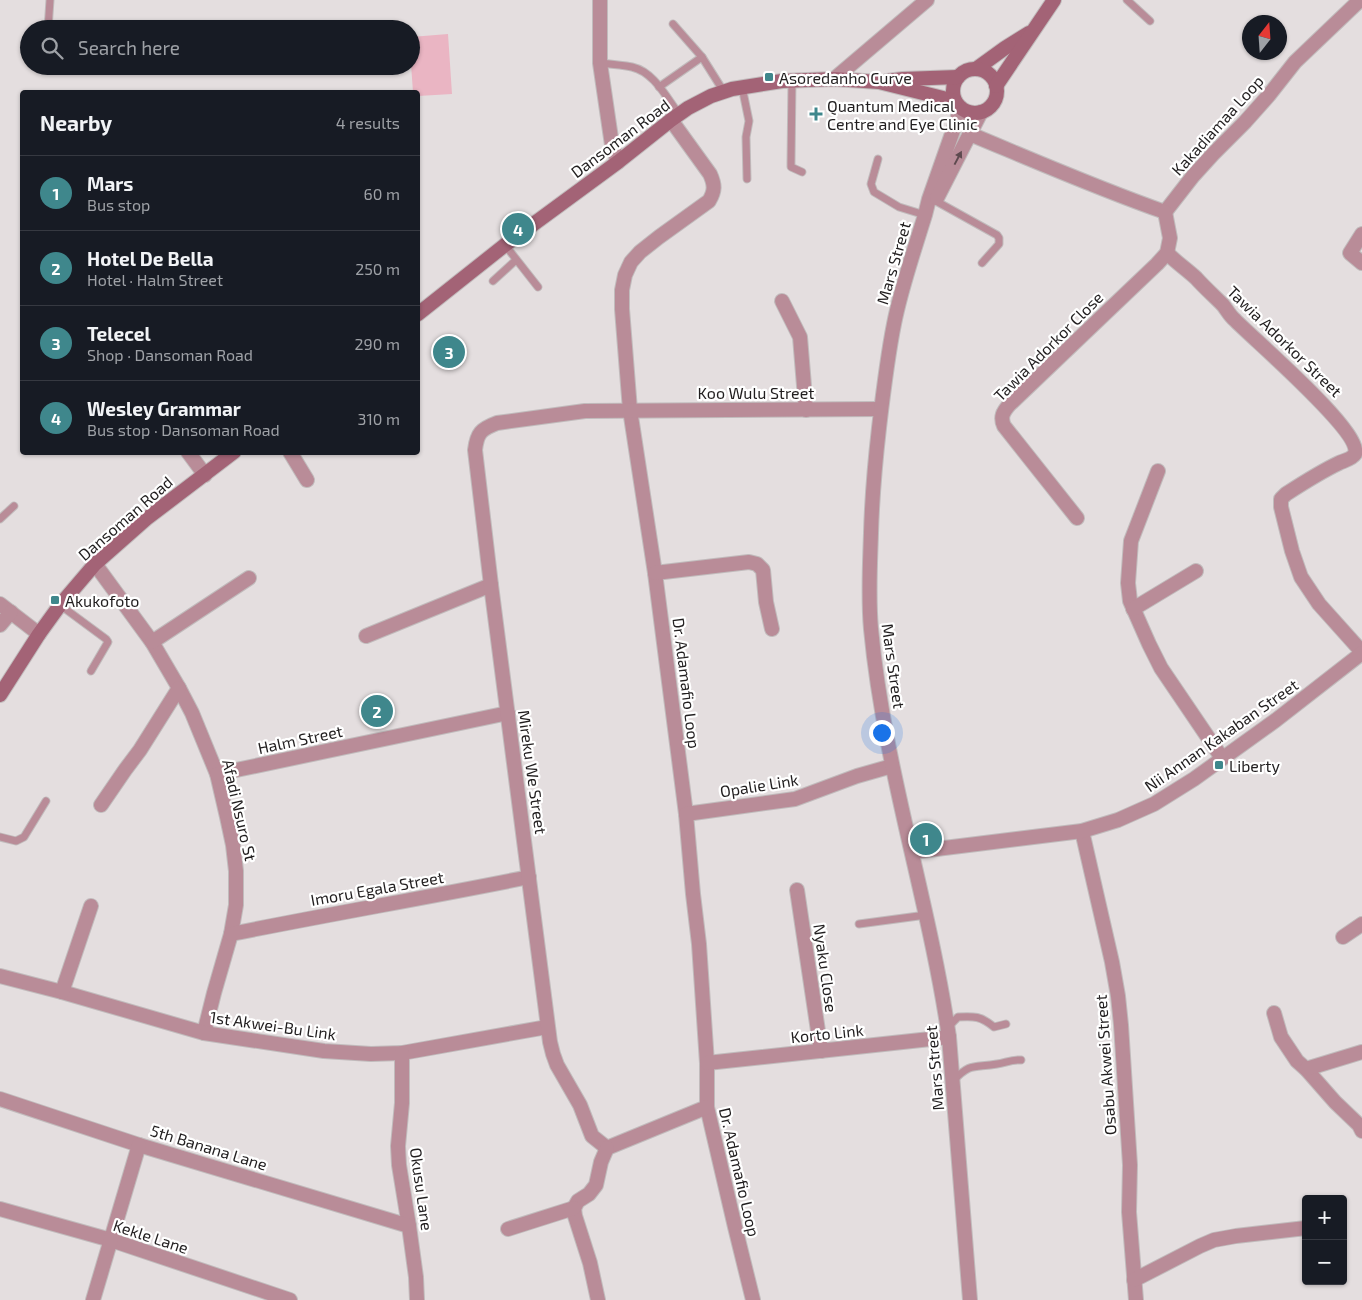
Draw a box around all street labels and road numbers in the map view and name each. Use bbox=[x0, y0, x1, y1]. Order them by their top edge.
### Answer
street label: Kakadiamaa Loop bbox=[1167, 71, 1267, 179]
street label: Dansoman Road bbox=[567, 95, 673, 181]
street label: Mars Street bbox=[872, 219, 914, 307]
street label: Tawia Adorkor Street bbox=[1224, 282, 1346, 400]
street label: Tawia Adorkor Close bbox=[989, 287, 1107, 405]
street label: Koo Wulu Street bbox=[698, 383, 814, 402]
street label: Dansoman Road bbox=[74, 472, 176, 564]
street label: Dr. Adamafio Loop bbox=[670, 616, 704, 750]
street label: Mars Street bbox=[879, 622, 909, 710]
street label: Nii Annan Kakaban Street bbox=[1141, 675, 1301, 795]
street label: Mireku We Street bbox=[515, 709, 551, 835]
street label: Halm Street bbox=[256, 721, 344, 757]
street label: Afadi Nsuro St bbox=[219, 757, 261, 863]
street label: Opalie Link bbox=[718, 769, 800, 801]
street label: Imoru Egala Street bbox=[309, 867, 445, 909]
street label: Nyaku Close bbox=[810, 923, 842, 1013]
street label: Osabu Akwei Street bbox=[1091, 994, 1119, 1136]
street label: 1st Akwei-Bu Link bbox=[209, 1007, 337, 1043]
street label: Korto Link bbox=[790, 1020, 864, 1046]
street label: Mars Street bbox=[921, 1025, 947, 1111]
street label: Dr. Adamafio Loop bbox=[716, 1106, 764, 1238]
street label: 5th Banana Lane bbox=[148, 1120, 270, 1174]
street label: Okusu Lane bbox=[407, 1146, 437, 1232]
street label: Kekle Lane bbox=[111, 1215, 191, 1257]

